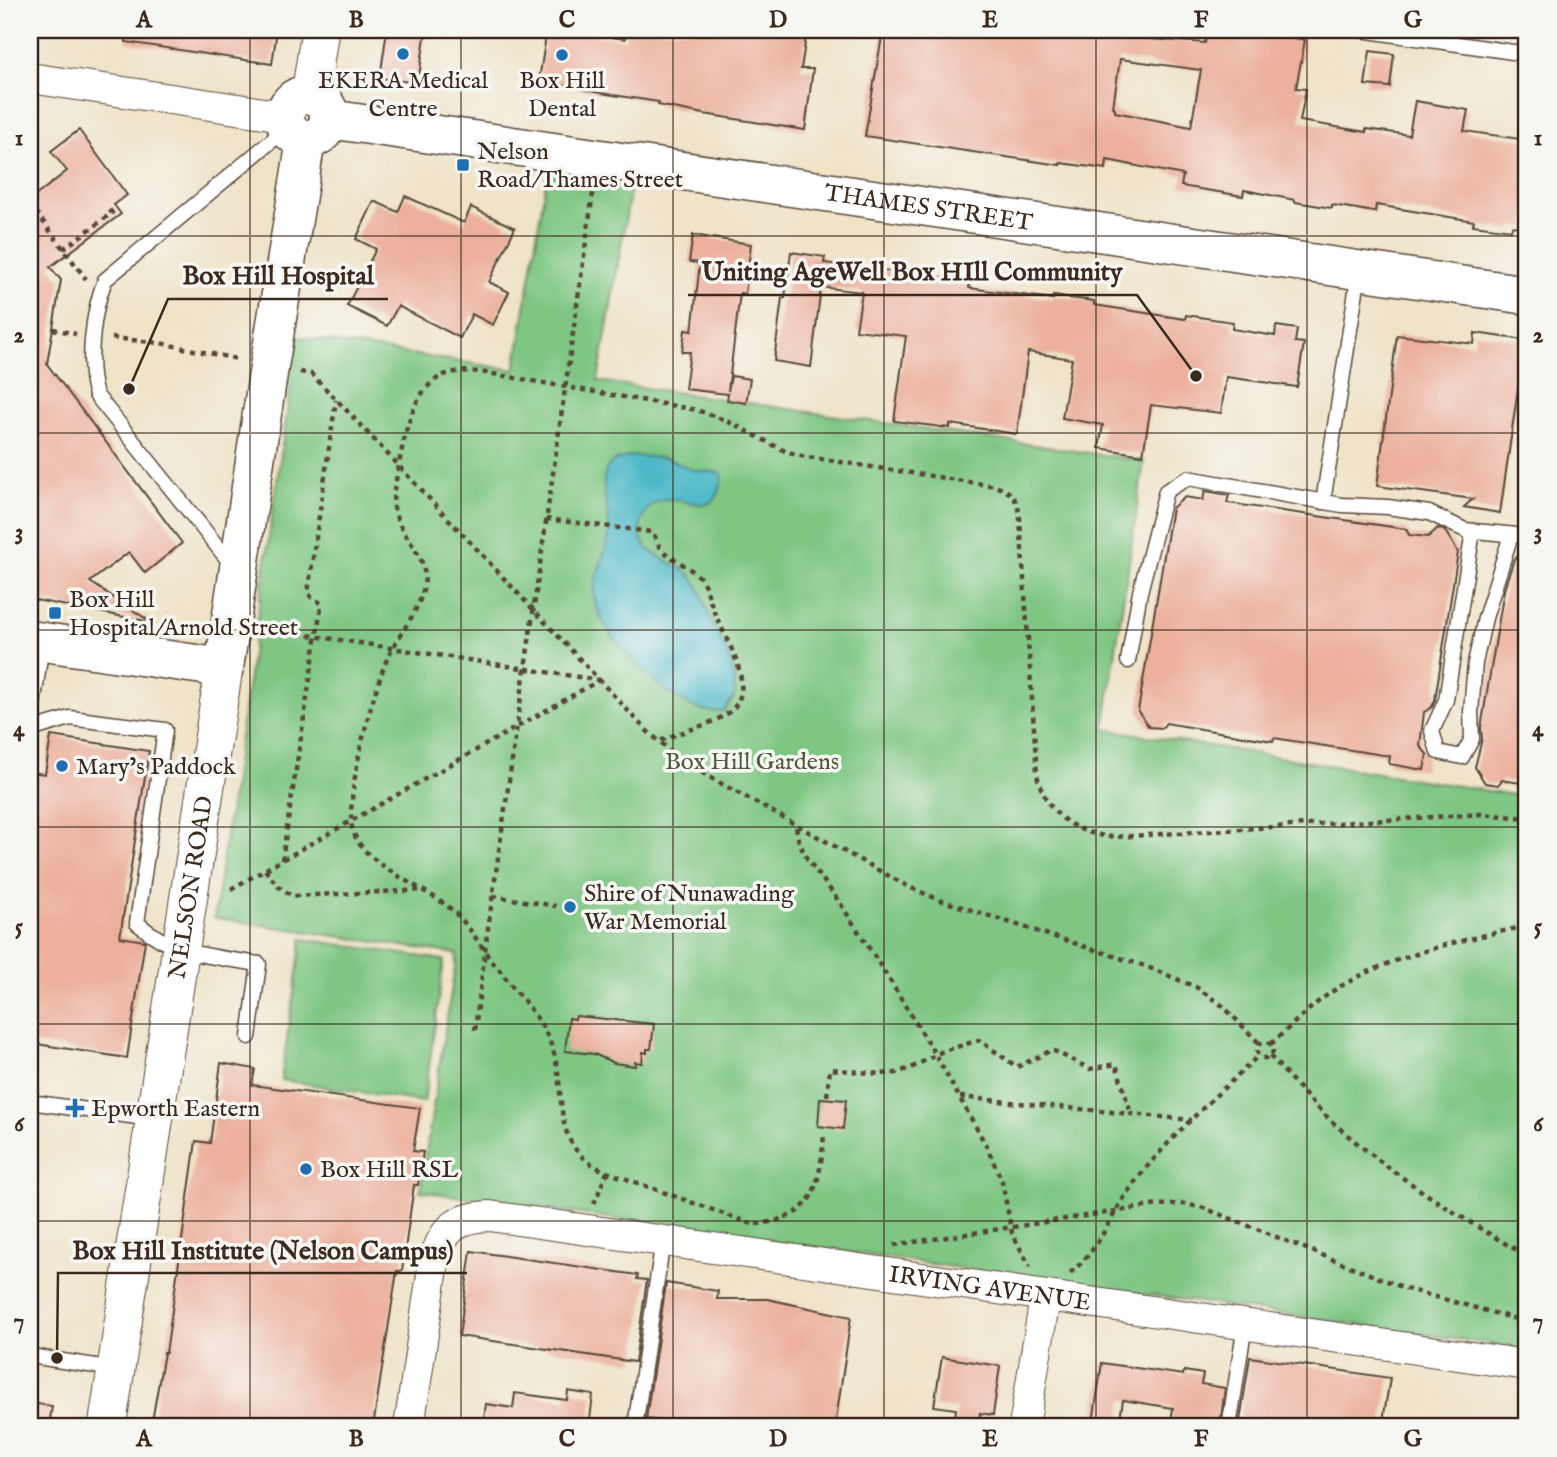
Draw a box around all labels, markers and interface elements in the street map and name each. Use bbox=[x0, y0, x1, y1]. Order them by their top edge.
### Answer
text: A bbox=[135, 6, 153, 35]
text: B bbox=[348, 6, 364, 35]
text: C bbox=[559, 6, 576, 35]
text: D bbox=[769, 6, 787, 35]
text: E bbox=[982, 6, 998, 35]
text: F bbox=[1194, 6, 1209, 35]
text: G bbox=[1404, 6, 1423, 35]
marker: EKERA Medical Centre bbox=[395, 46, 411, 62]
marker: Box Hill Dental bbox=[554, 47, 570, 63]
place label: EKERA Medical Centre bbox=[318, 66, 488, 125]
place label: Box Hill Dental bbox=[519, 66, 605, 125]
text: 1 bbox=[15, 124, 23, 153]
text: 1 bbox=[1534, 124, 1542, 153]
place label: Nelson Road/Thames Street bbox=[477, 137, 683, 196]
marker: Nelson Road/Thames Street bbox=[455, 157, 471, 173]
street label: THAMES STREET bbox=[822, 178, 1035, 239]
callout: Uniting AgeWell Box HIll Community bbox=[688, 248, 1137, 295]
callout: Box Hill Hospital bbox=[168, 252, 388, 299]
text: Uniting AgeWell Box HIll Community bbox=[700, 256, 1124, 289]
text: Box Hill Hospital bbox=[182, 260, 375, 293]
text: 2 bbox=[14, 321, 25, 350]
text: 2 bbox=[1533, 321, 1544, 350]
text: 3 bbox=[15, 518, 23, 547]
text: 3 bbox=[1534, 518, 1542, 547]
place label: Box Hill Hospital/Arnold Street bbox=[69, 585, 298, 644]
marker: Box Hill Hospital/Arnold Street bbox=[47, 605, 63, 621]
text: 4 bbox=[13, 715, 25, 744]
text: 4 bbox=[1532, 715, 1544, 744]
park label: Box Hill Gardens bbox=[665, 747, 839, 778]
place label: Mary’s Paddock bbox=[76, 752, 236, 783]
marker: Mary’s Paddock bbox=[54, 758, 70, 774]
street label: NELSON ROAD bbox=[162, 794, 221, 981]
place label: Shire of Nunawading War Memorial bbox=[584, 879, 795, 938]
marker: Shire of Nunawading War Memorial bbox=[562, 899, 578, 915]
text: 5 bbox=[15, 913, 24, 942]
text: 5 bbox=[1534, 913, 1543, 942]
place label: Epworth Eastern bbox=[91, 1094, 260, 1125]
marker: Epworth Eastern bbox=[65, 1098, 85, 1118]
text: 6 bbox=[14, 1110, 25, 1139]
text: 6 bbox=[1533, 1110, 1544, 1139]
place label: Box Hill RSL bbox=[320, 1155, 459, 1186]
marker: Box Hill RSL bbox=[298, 1161, 314, 1177]
callout: Box Hill Institute (Nelson Campus) bbox=[58, 1226, 467, 1273]
text: Box Hill Institute (Nelson Campus) bbox=[72, 1235, 454, 1268]
street label: IRVING AVENUE bbox=[887, 1259, 1093, 1319]
text: 7 bbox=[14, 1307, 24, 1336]
text: 7 bbox=[1533, 1307, 1543, 1336]
text: A bbox=[135, 1425, 153, 1454]
text: B bbox=[348, 1425, 364, 1454]
text: C bbox=[559, 1425, 576, 1454]
text: D bbox=[769, 1425, 787, 1454]
text: E bbox=[982, 1425, 998, 1454]
text: F bbox=[1194, 1425, 1209, 1454]
text: G bbox=[1404, 1425, 1423, 1454]

